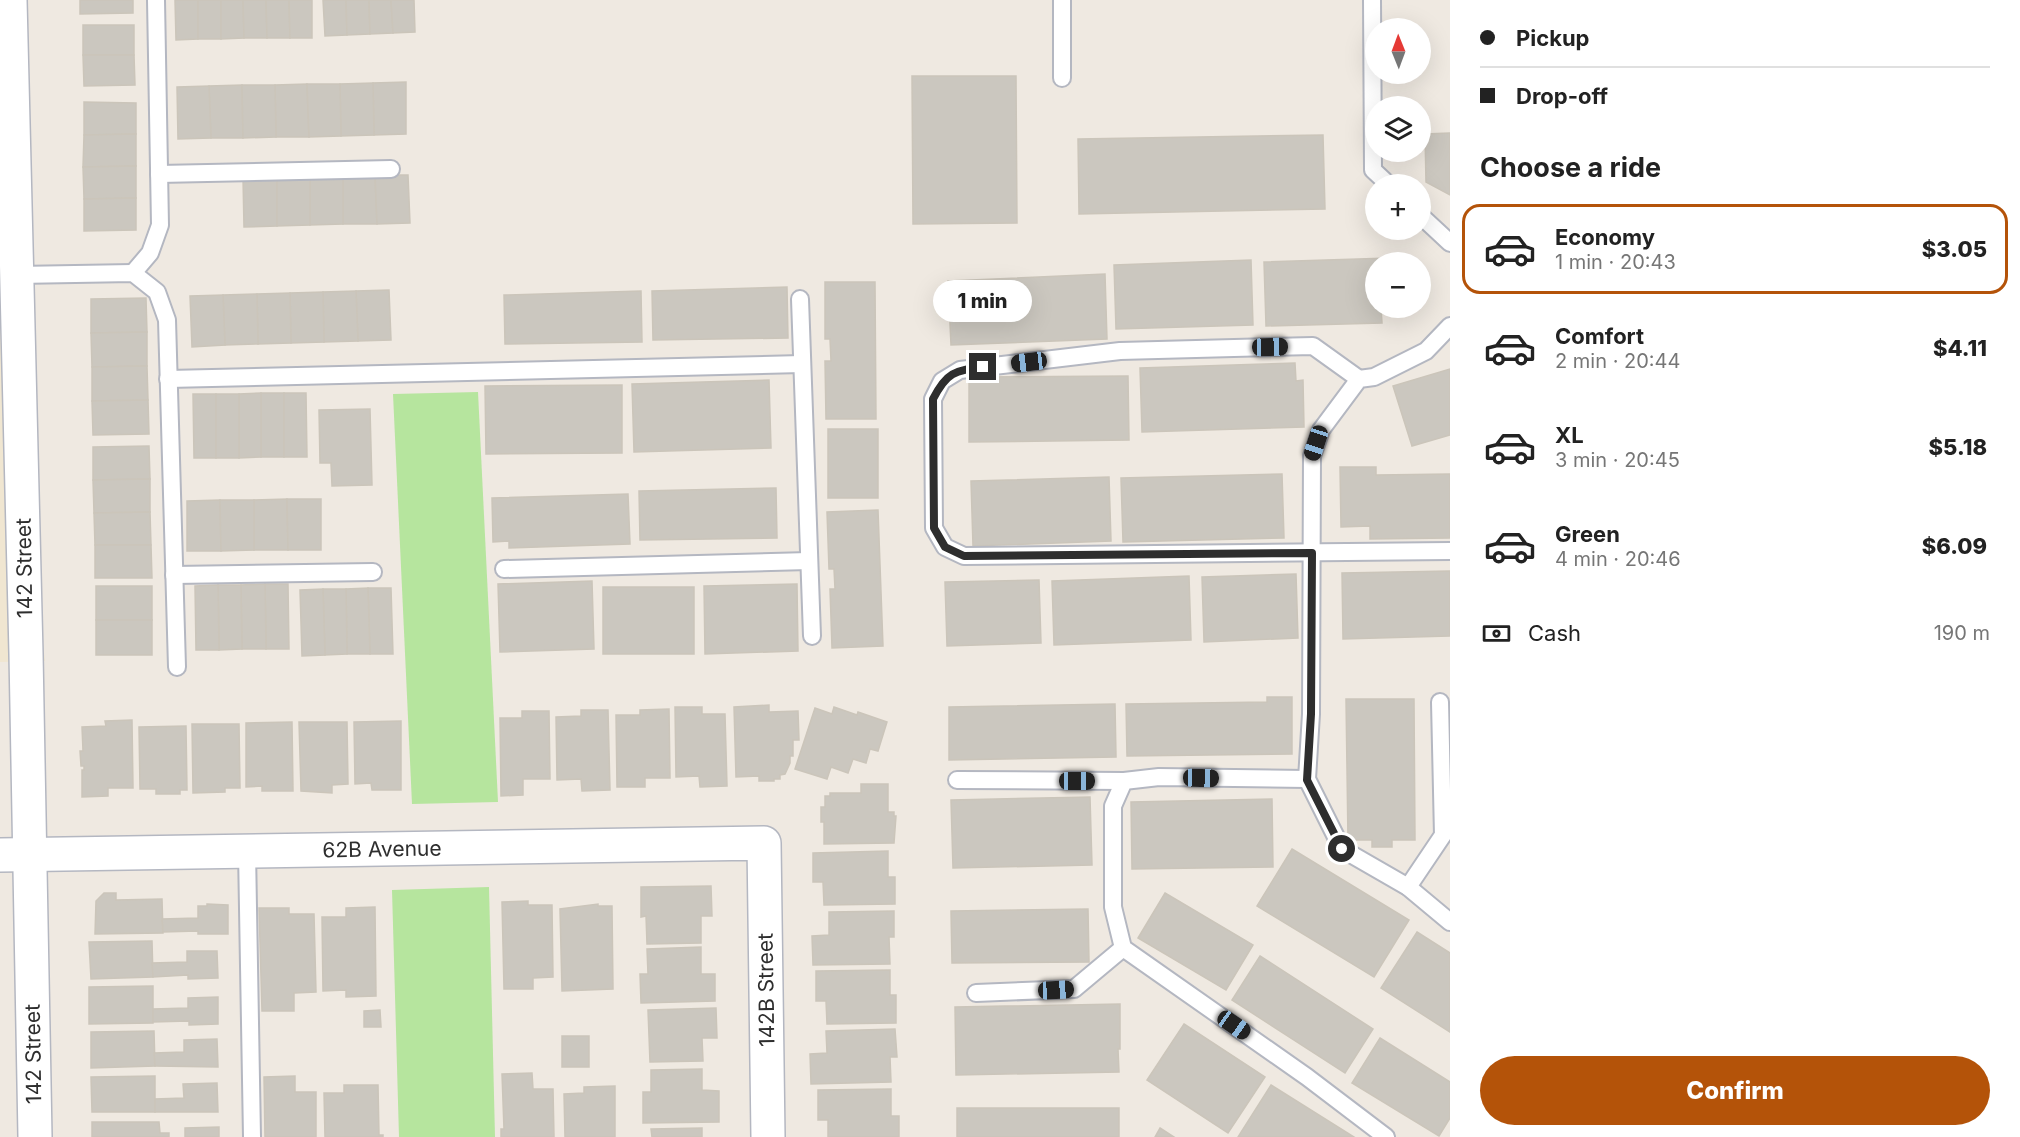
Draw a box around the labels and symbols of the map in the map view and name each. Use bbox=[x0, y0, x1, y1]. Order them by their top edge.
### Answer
north arrow bbox=[1365, 18, 1431, 84]
callout: 1 min bbox=[934, 280, 1032, 322]
car bbox=[1252, 338, 1288, 356]
car bbox=[1010, 351, 1048, 373]
route end bbox=[969, 353, 996, 380]
car bbox=[1302, 423, 1330, 463]
street label: 142 Street bbox=[11, 518, 37, 618]
car bbox=[1183, 769, 1219, 787]
car bbox=[1059, 772, 1095, 790]
street label: 62B Avenue bbox=[322, 835, 442, 863]
route start bbox=[1328, 835, 1355, 862]
street label: 142B Street bbox=[753, 933, 779, 1047]
car bbox=[1038, 980, 1074, 1000]
street label: 142 Street bbox=[20, 1004, 46, 1104]
car bbox=[1214, 1007, 1254, 1043]

